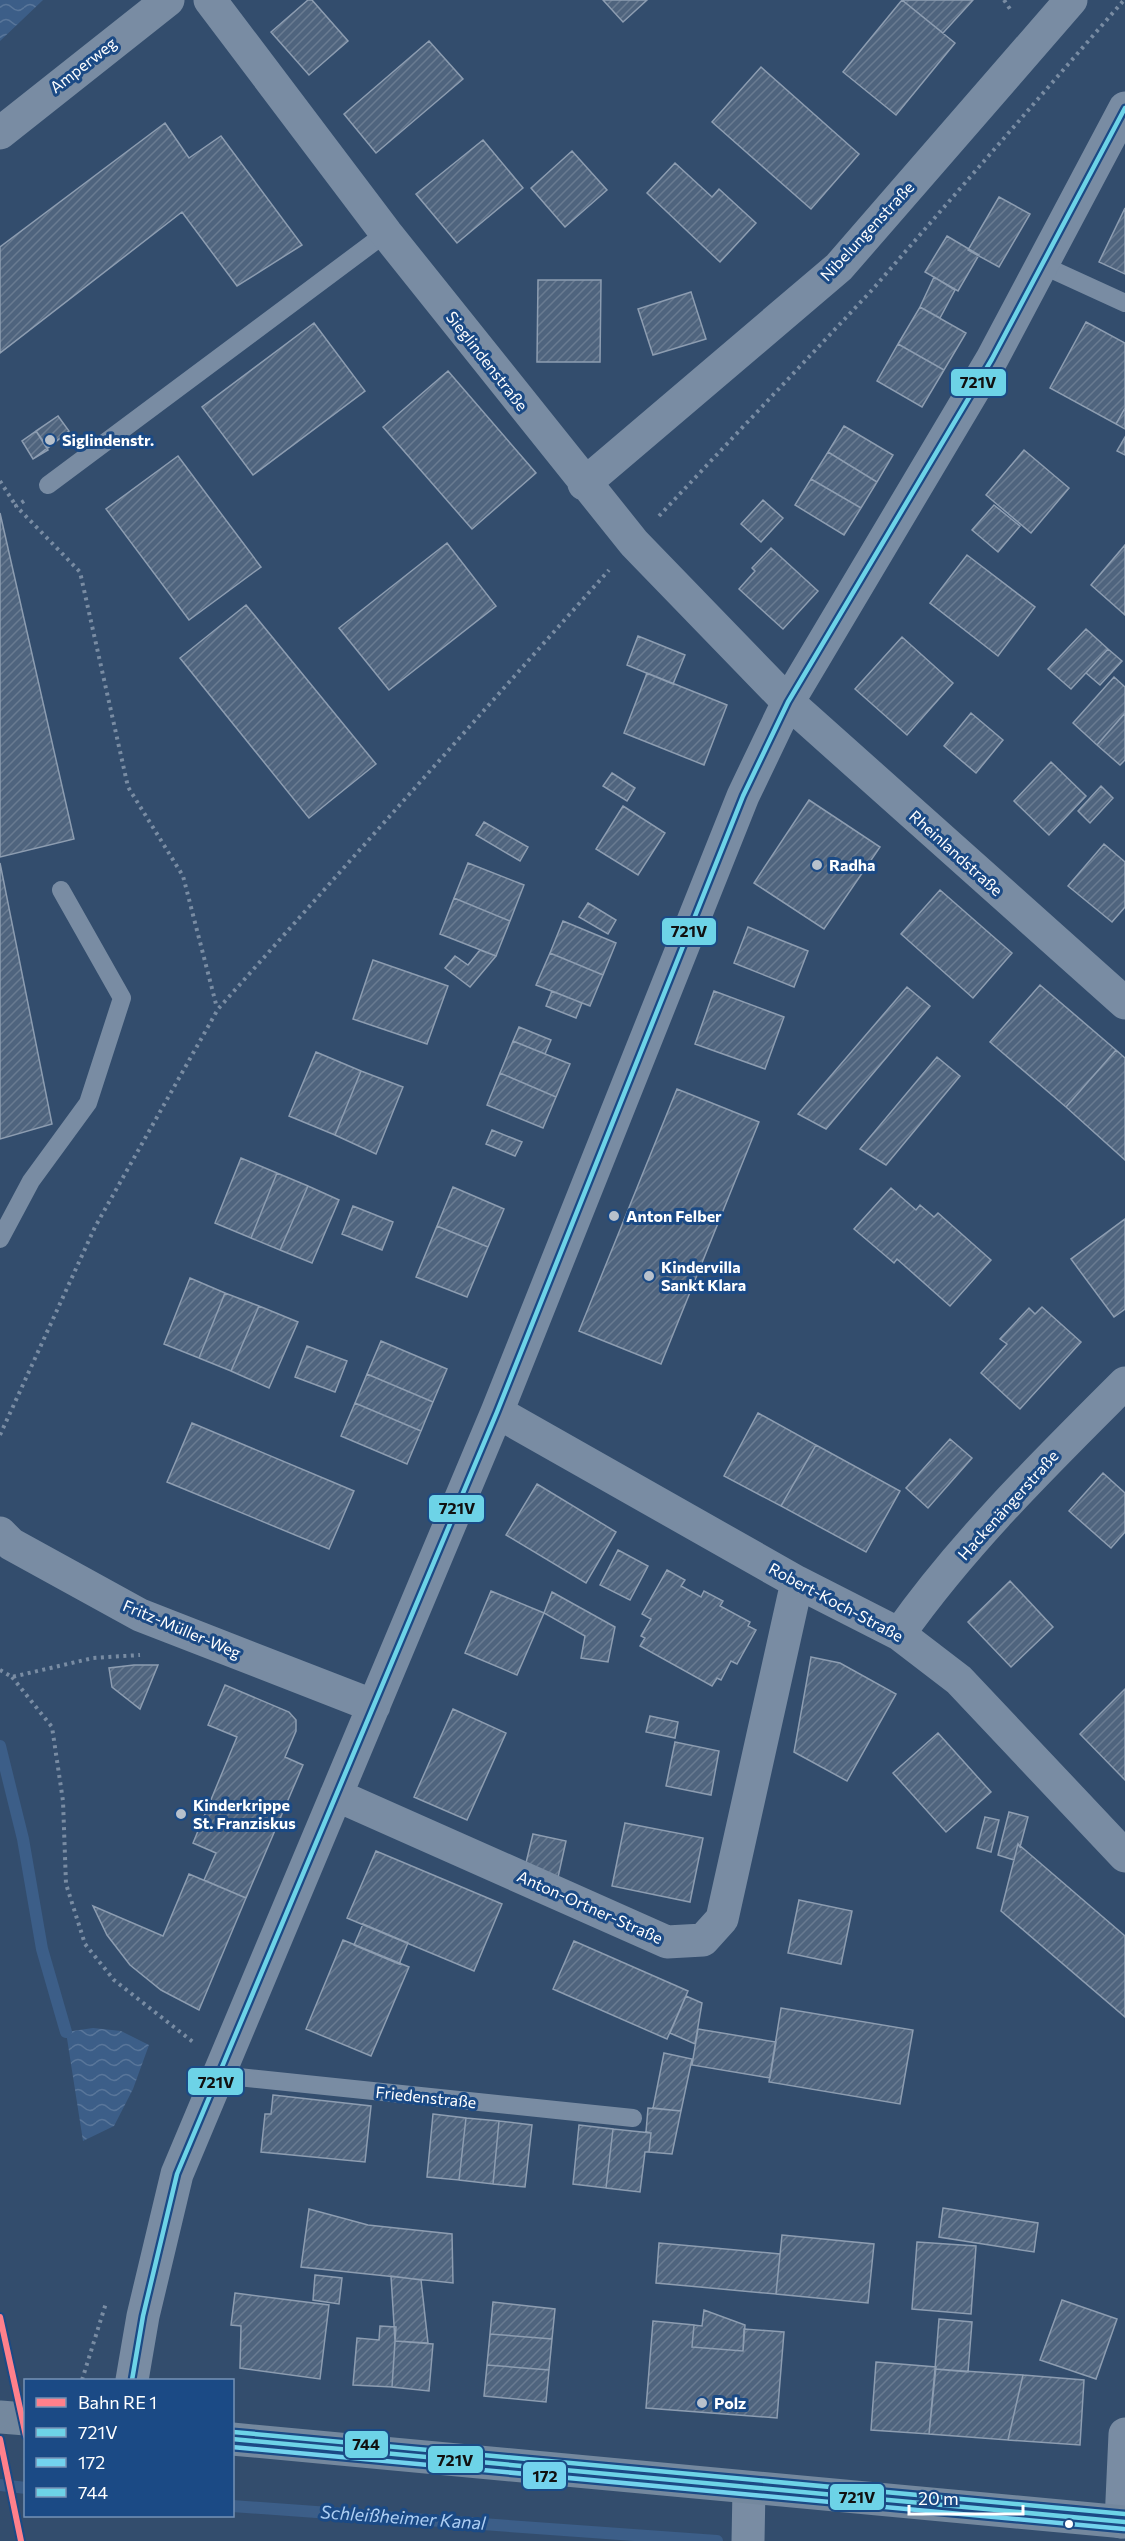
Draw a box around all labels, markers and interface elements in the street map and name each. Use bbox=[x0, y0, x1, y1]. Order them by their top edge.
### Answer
street label: Amperweg bbox=[46, 33, 120, 96]
street label: Nibelungenstraße bbox=[816, 177, 918, 284]
street label: Sieglindenstraße bbox=[443, 307, 532, 414]
line badge: 721V bbox=[950, 368, 1007, 397]
text: 721V bbox=[960, 372, 996, 391]
place label: Siglindenstr. bbox=[62, 430, 154, 449]
marker: Siglindenstr. bbox=[43, 433, 57, 447]
street label: Rheinlandstraße bbox=[906, 806, 1007, 899]
place label: Radha bbox=[829, 855, 875, 874]
marker: Radha bbox=[810, 858, 824, 872]
line badge: 721V bbox=[661, 917, 717, 946]
text: 721V bbox=[671, 921, 707, 940]
place label: Anton Felber bbox=[626, 1206, 722, 1225]
marker: Anton Felber bbox=[607, 1209, 621, 1223]
place label: Kindervilla Sankt Klara bbox=[661, 1257, 746, 1294]
marker: Kindervilla Sankt Klara bbox=[642, 1269, 656, 1283]
street label: Hackenängerstraße bbox=[953, 1446, 1062, 1564]
line badge: 721V bbox=[428, 1494, 485, 1523]
text: 721V bbox=[439, 1498, 475, 1517]
street label: Robert-Koch-Straße bbox=[766, 1558, 907, 1645]
street label: Fritz-Müller-Weg bbox=[120, 1595, 244, 1662]
place label: Kinderkrippe St. Franziskus bbox=[193, 1795, 296, 1832]
marker: Kinderkrippe St. Franziskus bbox=[174, 1807, 188, 1821]
street label: Anton-Ortner-Straße bbox=[514, 1866, 666, 1947]
line badge: 721V bbox=[187, 2067, 244, 2096]
text: 721V bbox=[198, 2072, 234, 2091]
street label: Friedenstraße bbox=[375, 2082, 477, 2111]
legend bbox=[24, 2379, 234, 2517]
text: Bahn RE 1 bbox=[78, 2391, 157, 2413]
place label: Polz bbox=[714, 2393, 746, 2412]
marker: Polz bbox=[695, 2396, 709, 2410]
text: 721V bbox=[78, 2421, 118, 2443]
line badge: 744 bbox=[344, 2430, 389, 2459]
text: 744 bbox=[352, 2434, 380, 2453]
line badge: 721V bbox=[427, 2445, 484, 2474]
text: 721V bbox=[437, 2450, 473, 2469]
text: 172 bbox=[78, 2451, 105, 2473]
line badge: 172 bbox=[522, 2461, 567, 2490]
text: 172 bbox=[532, 2466, 558, 2485]
scale bar bbox=[909, 2478, 1023, 2516]
text: 744 bbox=[78, 2481, 108, 2503]
line badge: 721V bbox=[829, 2483, 885, 2511]
text: 721V bbox=[839, 2487, 875, 2506]
text: 20 m bbox=[918, 2487, 959, 2509]
water label: Schleißheimer Kanal bbox=[320, 2500, 487, 2534]
unlabelled marker bbox=[1063, 2518, 1075, 2530]

